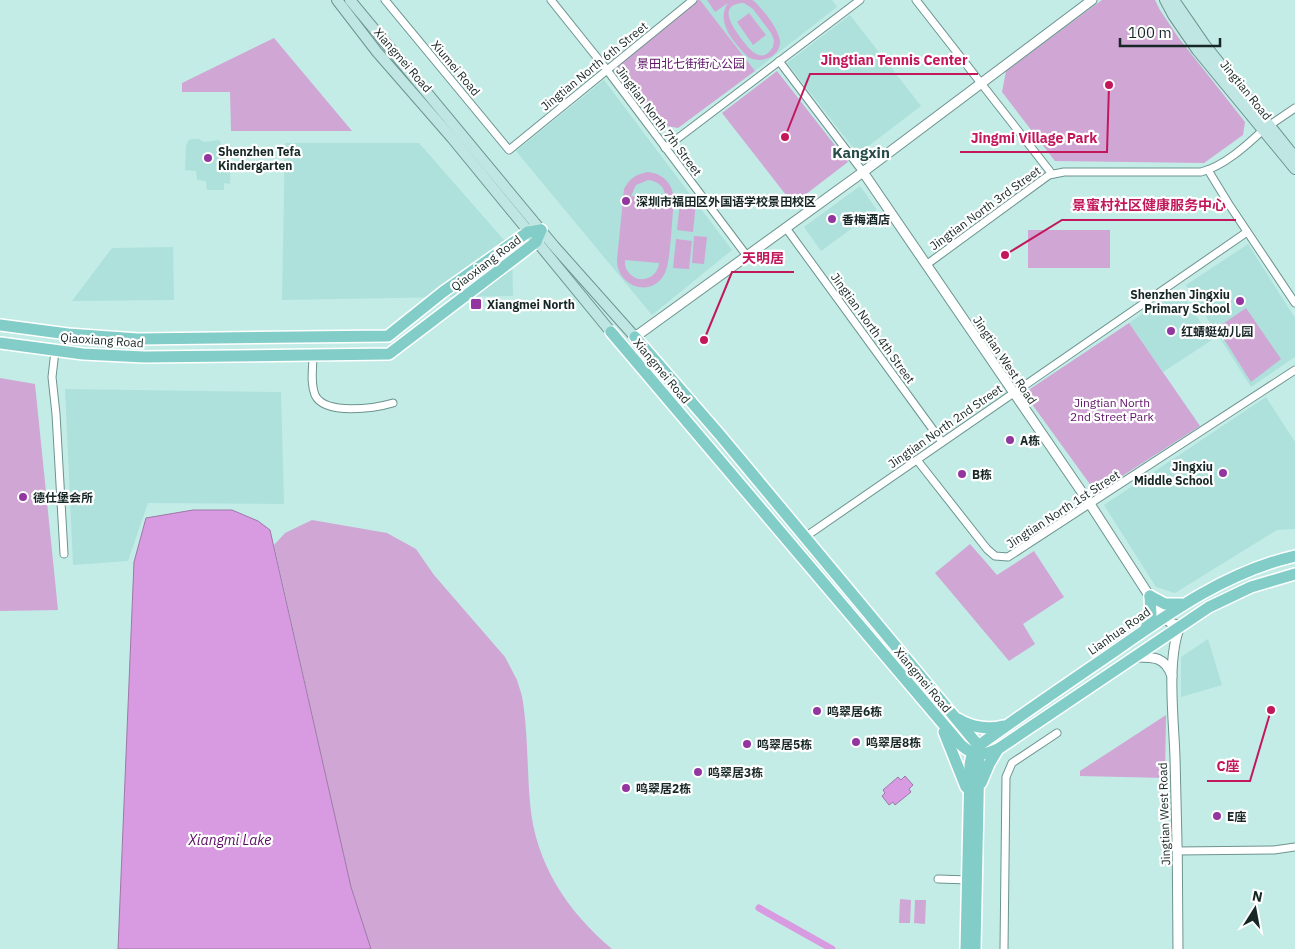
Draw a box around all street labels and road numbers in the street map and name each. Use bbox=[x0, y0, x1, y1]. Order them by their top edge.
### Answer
street label: Jingtian North 6th Street bbox=[538, 18, 650, 114]
street label: Xiangmei Road bbox=[371, 25, 435, 95]
street label: Xiumei Road bbox=[429, 37, 483, 99]
street label: Jingtian Road bbox=[1217, 57, 1275, 123]
street label: Jingtian North 7th Street bbox=[613, 63, 705, 179]
street label: Jingtian North 3rd Street bbox=[927, 163, 1043, 253]
street label: Qiaoxiang Road bbox=[448, 232, 524, 294]
street label: Jingtian North 4th Street bbox=[828, 270, 918, 386]
street label: Jingtian West Road bbox=[970, 313, 1040, 407]
street label: Qiaoxiang Road bbox=[60, 330, 144, 350]
street label: Xiangmei Road bbox=[630, 335, 694, 407]
street label: Jingtian North 2nd Street bbox=[885, 381, 1005, 471]
street label: Jingtian North 1st Street bbox=[1004, 467, 1122, 551]
street label: Lianhua Road bbox=[1085, 604, 1153, 658]
street label: Xiangmei Road bbox=[891, 644, 955, 716]
street label: Jingtian West Road bbox=[1155, 762, 1173, 866]

